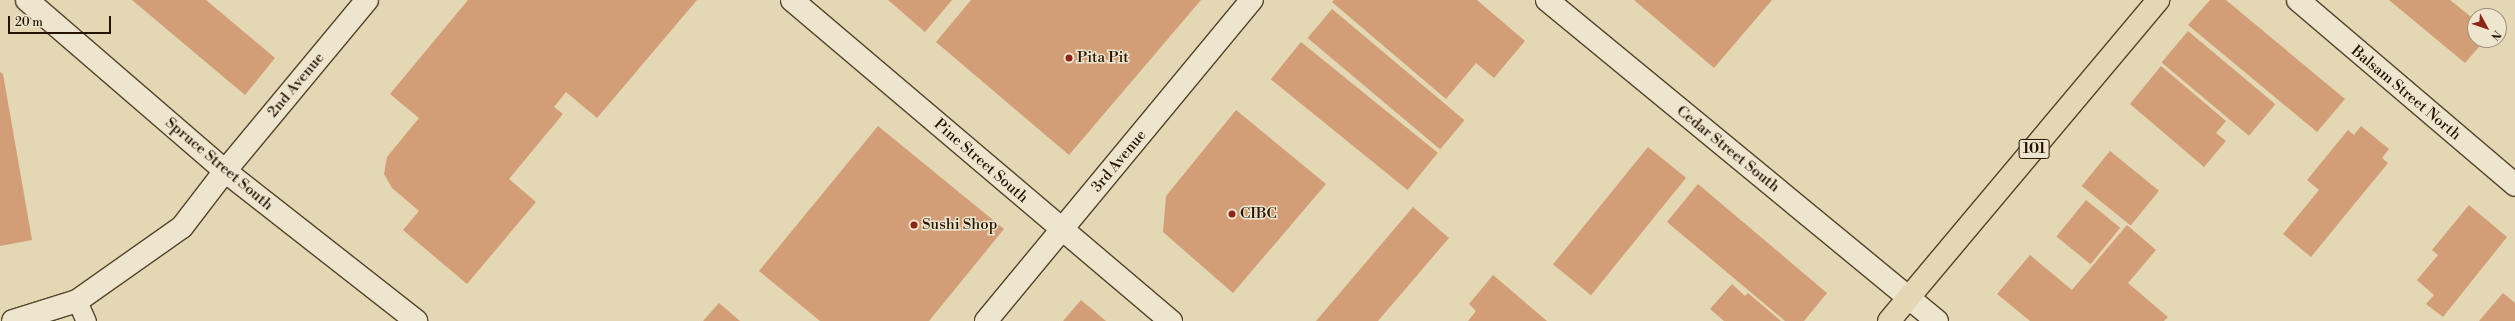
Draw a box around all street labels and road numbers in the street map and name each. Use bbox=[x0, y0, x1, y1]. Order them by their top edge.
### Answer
street label: Balsam Street North bbox=[2348, 42, 2464, 144]
street label: 2nd Avenue bbox=[264, 49, 328, 121]
street label: Cedar Street South bbox=[1673, 102, 1783, 196]
street label: Spruce Street South bbox=[162, 114, 276, 214]
street label: Pine Street South bbox=[930, 115, 1032, 207]
street label: 3rd Avenue bbox=[1088, 126, 1150, 196]
road number: 101 bbox=[2018, 137, 2050, 161]

